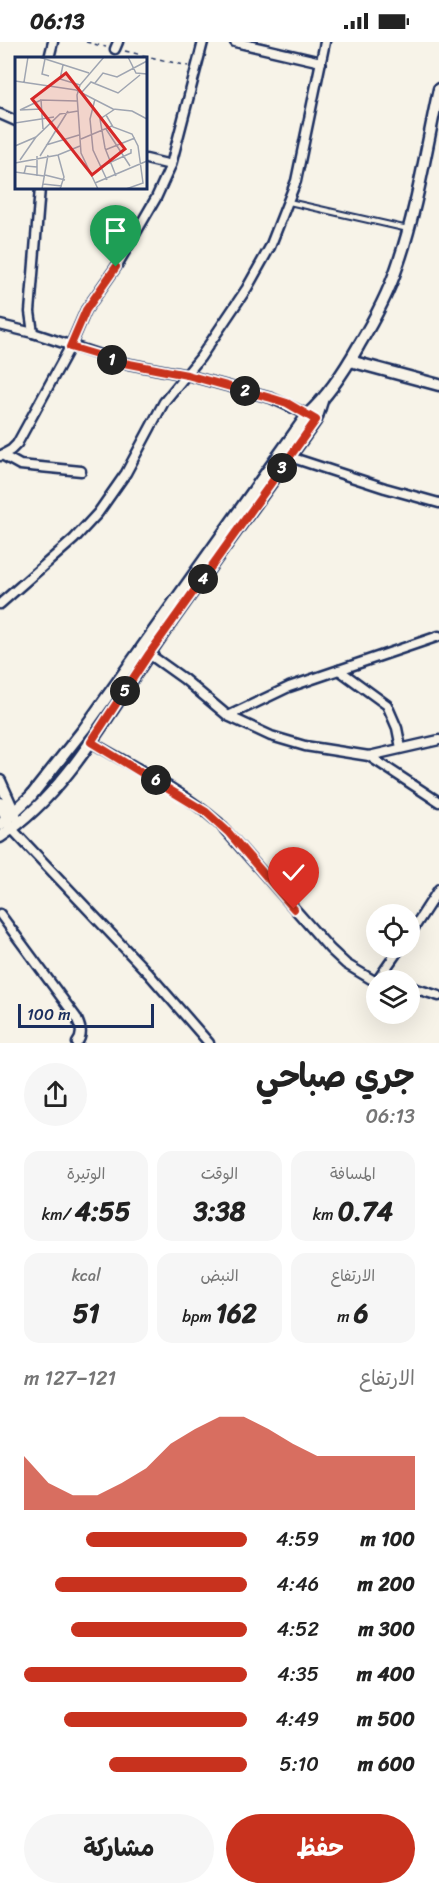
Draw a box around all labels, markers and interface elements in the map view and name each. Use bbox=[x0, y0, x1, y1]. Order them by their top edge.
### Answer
text: 06:13 bbox=[30, 2, 85, 41]
inset map bbox=[15, 57, 147, 189]
pin bbox=[90, 205, 141, 267]
icon: arrive bbox=[99, 214, 132, 247]
pin: 1 bbox=[97, 345, 127, 375]
text: 1 bbox=[109, 345, 115, 374]
pin: 2 bbox=[230, 376, 260, 406]
text: 2 bbox=[240, 376, 250, 405]
pin: 3 bbox=[267, 453, 297, 483]
text: 3 bbox=[278, 453, 286, 482]
pin: 4 bbox=[188, 564, 218, 594]
text: 4 bbox=[198, 564, 208, 593]
pin: 5 bbox=[110, 676, 140, 706]
text: 5 bbox=[120, 676, 130, 705]
pin: 6 bbox=[141, 765, 171, 795]
text: 6 bbox=[151, 765, 161, 794]
pin bbox=[268, 847, 319, 909]
icon: check bbox=[277, 856, 310, 889]
map controls bbox=[366, 904, 420, 1024]
button: locate bbox=[366, 904, 420, 958]
button: layers bbox=[366, 970, 420, 1024]
text: 100 m bbox=[27, 1000, 71, 1029]
scale bar bbox=[18, 1001, 154, 1028]
text: جري صباحي bbox=[256, 1047, 415, 1105]
button: share bbox=[24, 1063, 87, 1126]
text: 06:13 bbox=[365, 1099, 415, 1134]
text: الوتيرة bbox=[67, 1159, 105, 1188]
text: الوقت bbox=[201, 1159, 238, 1188]
text: المسافة bbox=[330, 1159, 376, 1188]
text: 4:55 bbox=[75, 1188, 131, 1234]
text: 3:38 bbox=[193, 1188, 246, 1234]
text: 0.74 bbox=[338, 1188, 393, 1234]
text: /km bbox=[42, 1200, 75, 1229]
text: km bbox=[313, 1200, 338, 1229]
text: kcal bbox=[72, 1261, 101, 1290]
text: النبض bbox=[200, 1261, 239, 1290]
text: الارتفاع bbox=[330, 1261, 375, 1290]
text: 51 bbox=[73, 1290, 100, 1336]
text: 162 bbox=[216, 1290, 257, 1336]
text: 6 bbox=[354, 1290, 368, 1336]
text: bpm bbox=[182, 1302, 216, 1331]
text: m bbox=[337, 1302, 354, 1331]
text: 121–127 m bbox=[24, 1361, 116, 1396]
text: الارتفاع bbox=[359, 1361, 415, 1396]
text: 4:59 bbox=[276, 1522, 319, 1557]
text: 100 m bbox=[361, 1522, 415, 1557]
text: 4:46 bbox=[277, 1567, 319, 1602]
text: 200 m bbox=[358, 1567, 415, 1602]
text: 4:52 bbox=[277, 1612, 319, 1647]
text: 300 m bbox=[358, 1612, 415, 1647]
text: 4:35 bbox=[277, 1657, 319, 1692]
text: 400 m bbox=[357, 1657, 415, 1692]
text: 4:49 bbox=[276, 1702, 319, 1737]
text: 500 m bbox=[357, 1702, 415, 1737]
text: 5:10 bbox=[280, 1747, 319, 1782]
text: 600 m bbox=[358, 1747, 415, 1782]
button: مشاركة bbox=[24, 1814, 214, 1883]
button: حفظ bbox=[226, 1814, 415, 1883]

